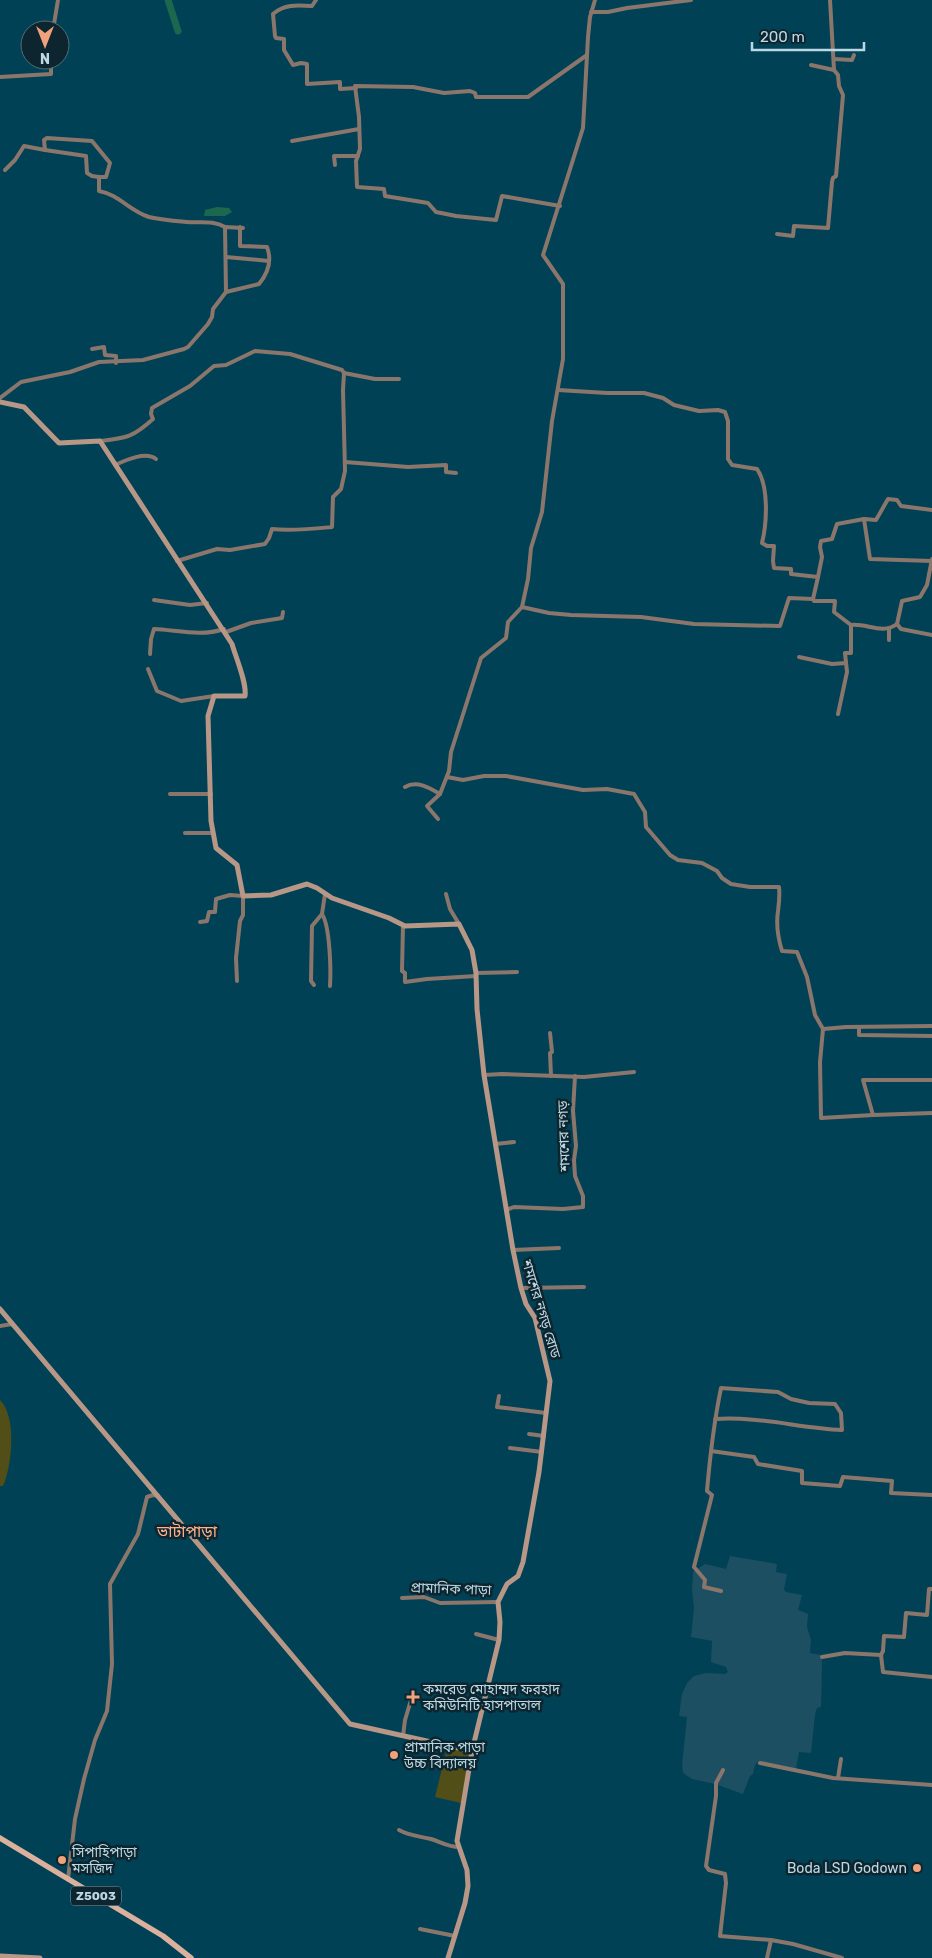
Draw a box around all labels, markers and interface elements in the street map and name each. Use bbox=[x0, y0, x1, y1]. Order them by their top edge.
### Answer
north arrow bbox=[20, 20, 70, 70]
scale bar bbox=[752, 20, 864, 52]
text: 200 m bbox=[760, 28, 805, 46]
text: N bbox=[40, 49, 50, 66]
street label: শমশের নগড় bbox=[554, 1099, 574, 1173]
street label: শমশের নগড় রোড bbox=[518, 1257, 564, 1361]
district label: ভাটাপাড়া bbox=[156, 1522, 218, 1541]
street label: প্রামানিক পাড়া bbox=[410, 1579, 492, 1599]
place label: কমরেড মোহাম্মদ ফরহাদ কমিউনিটি হাসপাতাল bbox=[422, 1681, 560, 1714]
marker: কমরেড মোহাম্মদ ফরহাদ কমিউনিটি হাসপাতাল bbox=[407, 1691, 419, 1703]
place label: প্রামানিক পাড়া উচ্চ বিদ্যালয় bbox=[403, 1739, 485, 1772]
marker: প্রামানিক পাড়া উচ্চ বিদ্যালয় bbox=[388, 1749, 400, 1761]
place label: সিপাহিপাড়া মসজিদ bbox=[71, 1844, 137, 1877]
marker: সিপাহিপাড়া মসজিদ bbox=[56, 1854, 68, 1866]
place label: Boda LSD Godown bbox=[787, 1860, 907, 1877]
marker: Boda LSD Godown bbox=[911, 1862, 923, 1874]
road number: Z5003 bbox=[71, 1886, 121, 1905]

